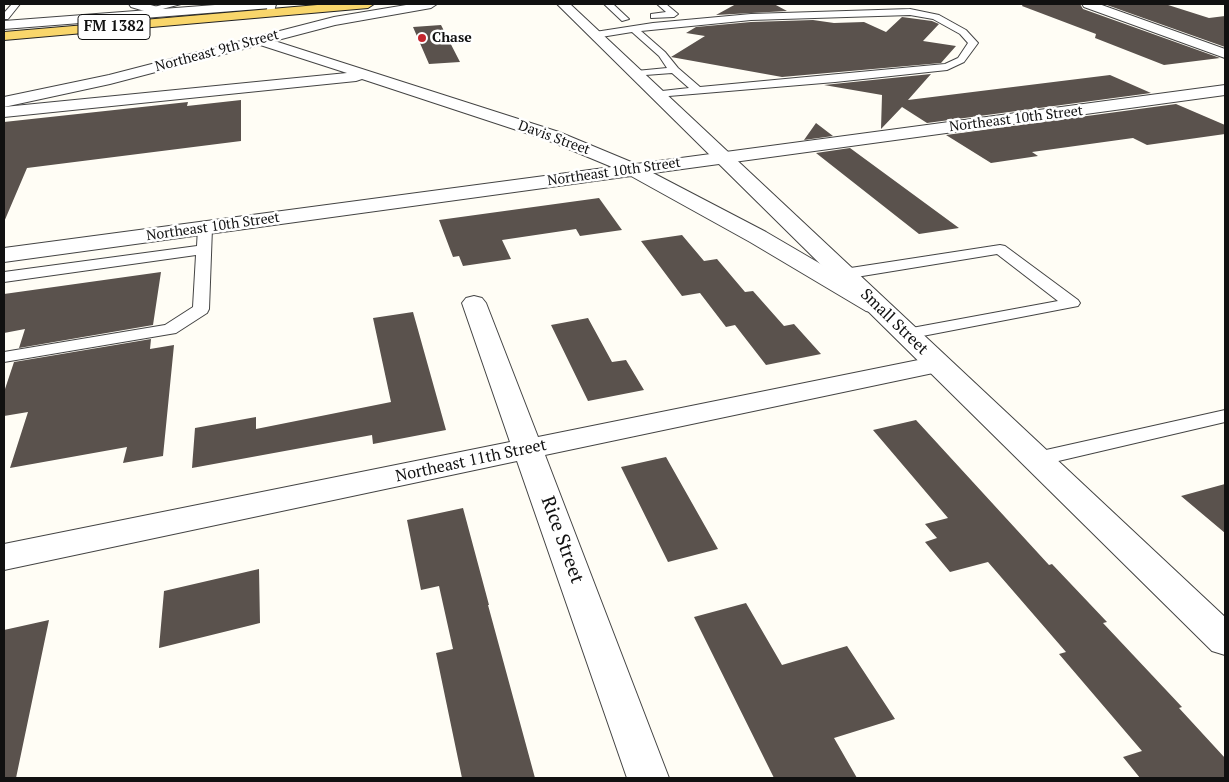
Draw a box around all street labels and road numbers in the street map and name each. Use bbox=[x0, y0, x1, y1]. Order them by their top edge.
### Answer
road number: FM 1382 bbox=[78, 15, 150, 40]
street label: Northeast 9th Street bbox=[153, 26, 281, 76]
street label: Northeast 10th Street bbox=[948, 102, 1084, 136]
street label: Davis Street bbox=[516, 117, 592, 159]
street label: Northeast 10th Street bbox=[546, 154, 682, 190]
street label: Northeast 10th Street bbox=[145, 209, 281, 245]
street label: Small Street bbox=[856, 285, 932, 359]
street label: Northeast 11th Street bbox=[394, 436, 548, 486]
street label: Rice Street bbox=[536, 493, 588, 587]

